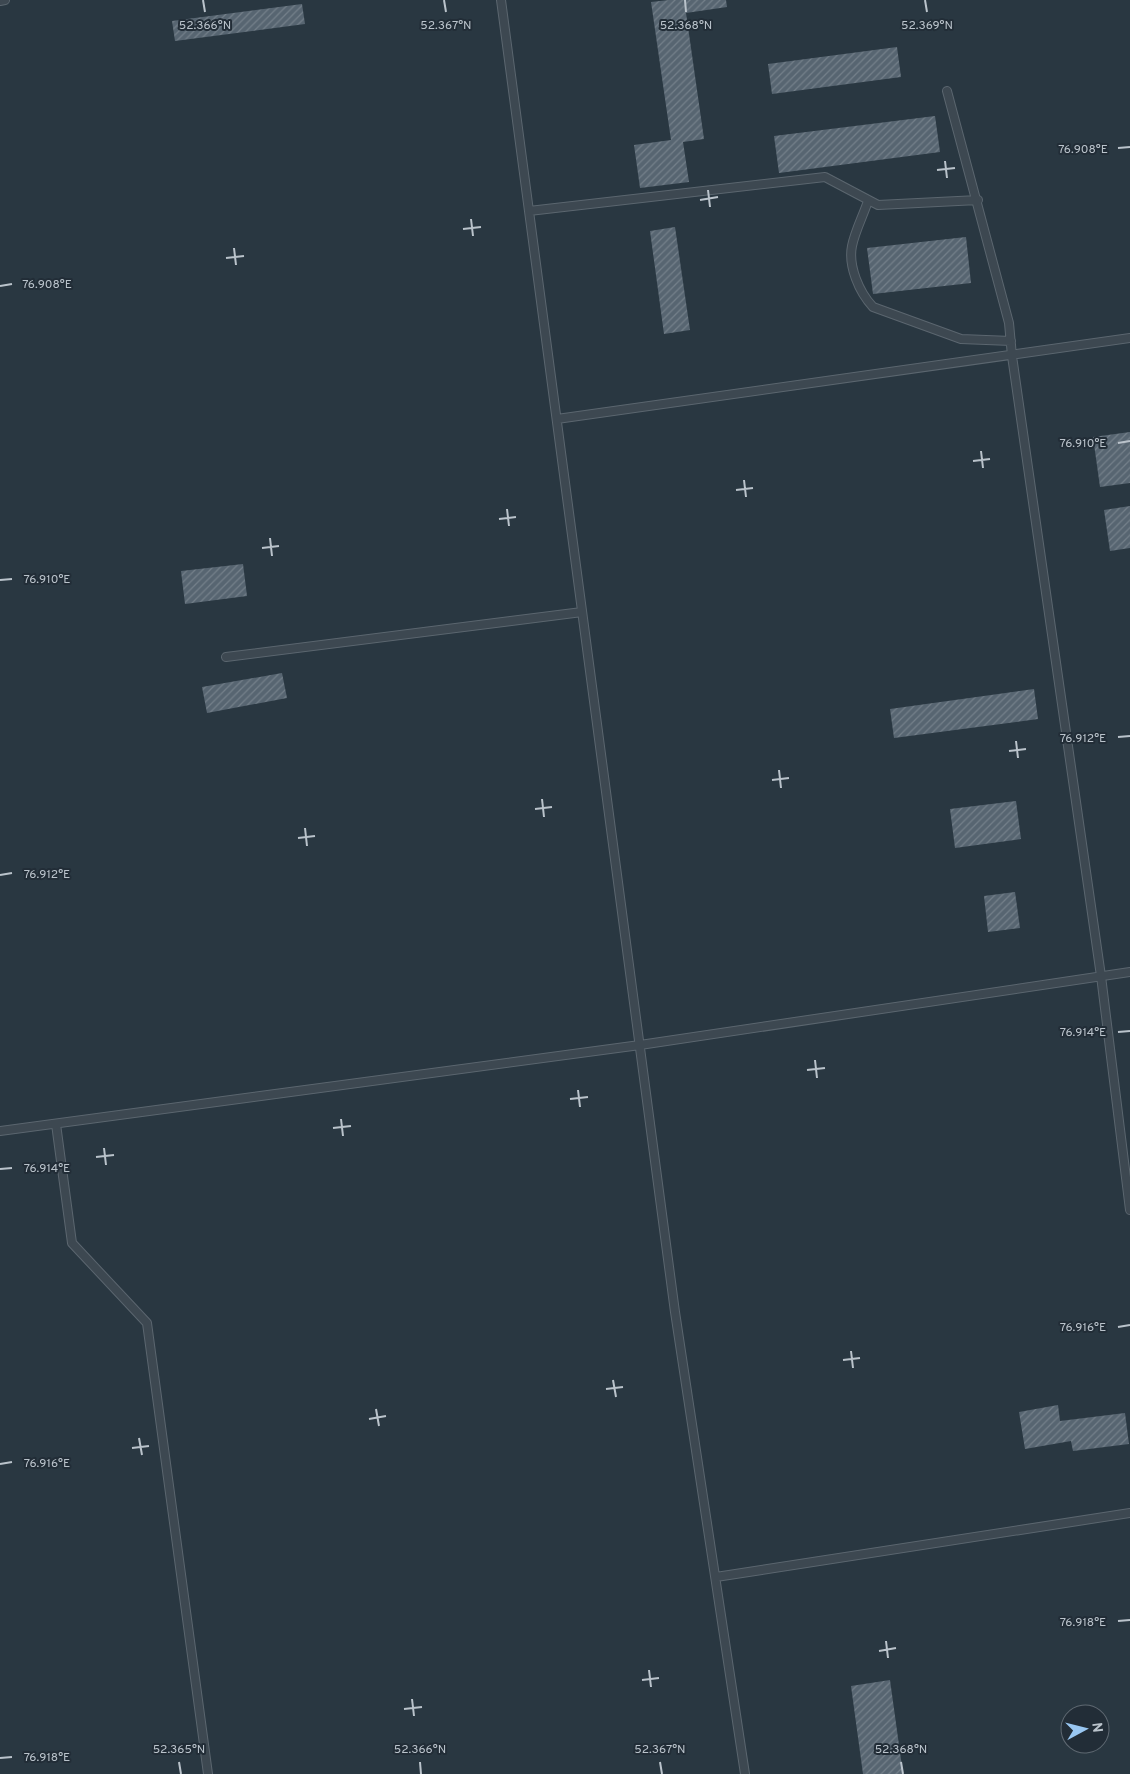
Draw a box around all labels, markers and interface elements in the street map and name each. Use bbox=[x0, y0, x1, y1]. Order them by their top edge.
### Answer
text: 52.366°N bbox=[179, 18, 231, 34]
text: 52.367°N bbox=[420, 18, 472, 34]
text: 52.368°N bbox=[660, 18, 712, 34]
text: 52.369°N bbox=[901, 18, 953, 34]
text: 76.908°E bbox=[1058, 142, 1108, 158]
text: 76.908°E bbox=[22, 277, 72, 293]
text: 76.910°E bbox=[1060, 436, 1106, 452]
text: 76.910°E bbox=[24, 572, 70, 588]
text: 76.912°E bbox=[1060, 731, 1106, 747]
text: 76.912°E bbox=[24, 867, 70, 883]
text: 76.914°E bbox=[1060, 1025, 1106, 1041]
text: 76.914°E bbox=[24, 1161, 70, 1177]
text: 76.916°E bbox=[1060, 1320, 1106, 1336]
text: 76.916°E bbox=[24, 1456, 70, 1472]
text: 76.918°E bbox=[1060, 1615, 1106, 1631]
north arrow bbox=[1060, 1704, 1110, 1754]
text: N bbox=[1087, 1722, 1105, 1734]
text: 52.365°N bbox=[153, 1742, 205, 1758]
text: 52.366°N bbox=[394, 1742, 446, 1758]
text: 52.367°N bbox=[634, 1742, 686, 1758]
text: 52.368°N bbox=[875, 1742, 927, 1758]
text: 76.918°E bbox=[24, 1750, 70, 1766]

